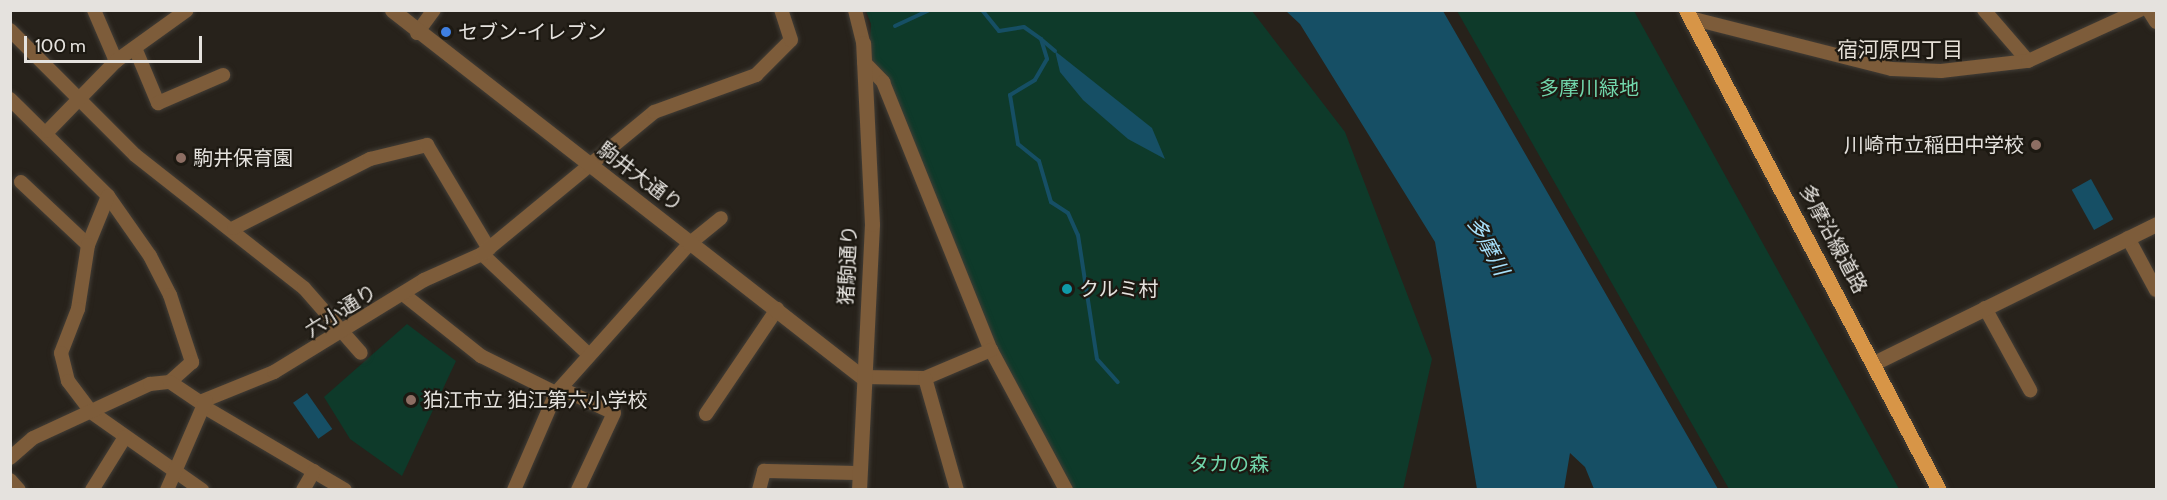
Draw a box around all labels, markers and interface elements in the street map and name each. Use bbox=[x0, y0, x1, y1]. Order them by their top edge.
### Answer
place label: セブン-イレブン bbox=[458, 20, 606, 44]
scale bar bbox=[27, 24, 206, 62]
marker: セブン-イレブン bbox=[439, 25, 453, 39]
text: 100 m bbox=[35, 35, 86, 57]
district label: 宿河原四丁目 bbox=[1837, 37, 1963, 63]
park label: 多摩川緑地 bbox=[1539, 76, 1639, 100]
place label: 川崎市立稲田中学校 bbox=[1844, 133, 2024, 157]
street label: 駒井大通り bbox=[593, 137, 687, 217]
marker: 川崎市立稲田中学校 bbox=[2029, 138, 2043, 152]
place label: 駒井保育園 bbox=[193, 146, 293, 170]
marker: 駒井保育園 bbox=[174, 151, 188, 165]
street label: 多摩沿線道路 bbox=[1794, 180, 1872, 298]
water label: 多摩川 bbox=[1462, 212, 1514, 280]
street label: 猪駒通り bbox=[834, 224, 862, 306]
place label: クルミ村 bbox=[1079, 277, 1159, 301]
street label: 六小通り bbox=[301, 280, 381, 342]
marker: クルミ村 bbox=[1060, 282, 1074, 296]
place label: 狛江市立 狛江第六小学校 bbox=[423, 388, 647, 412]
marker: 狛江市立 狛江第六小学校 bbox=[404, 393, 418, 407]
park label: タカの森 bbox=[1189, 452, 1269, 476]

